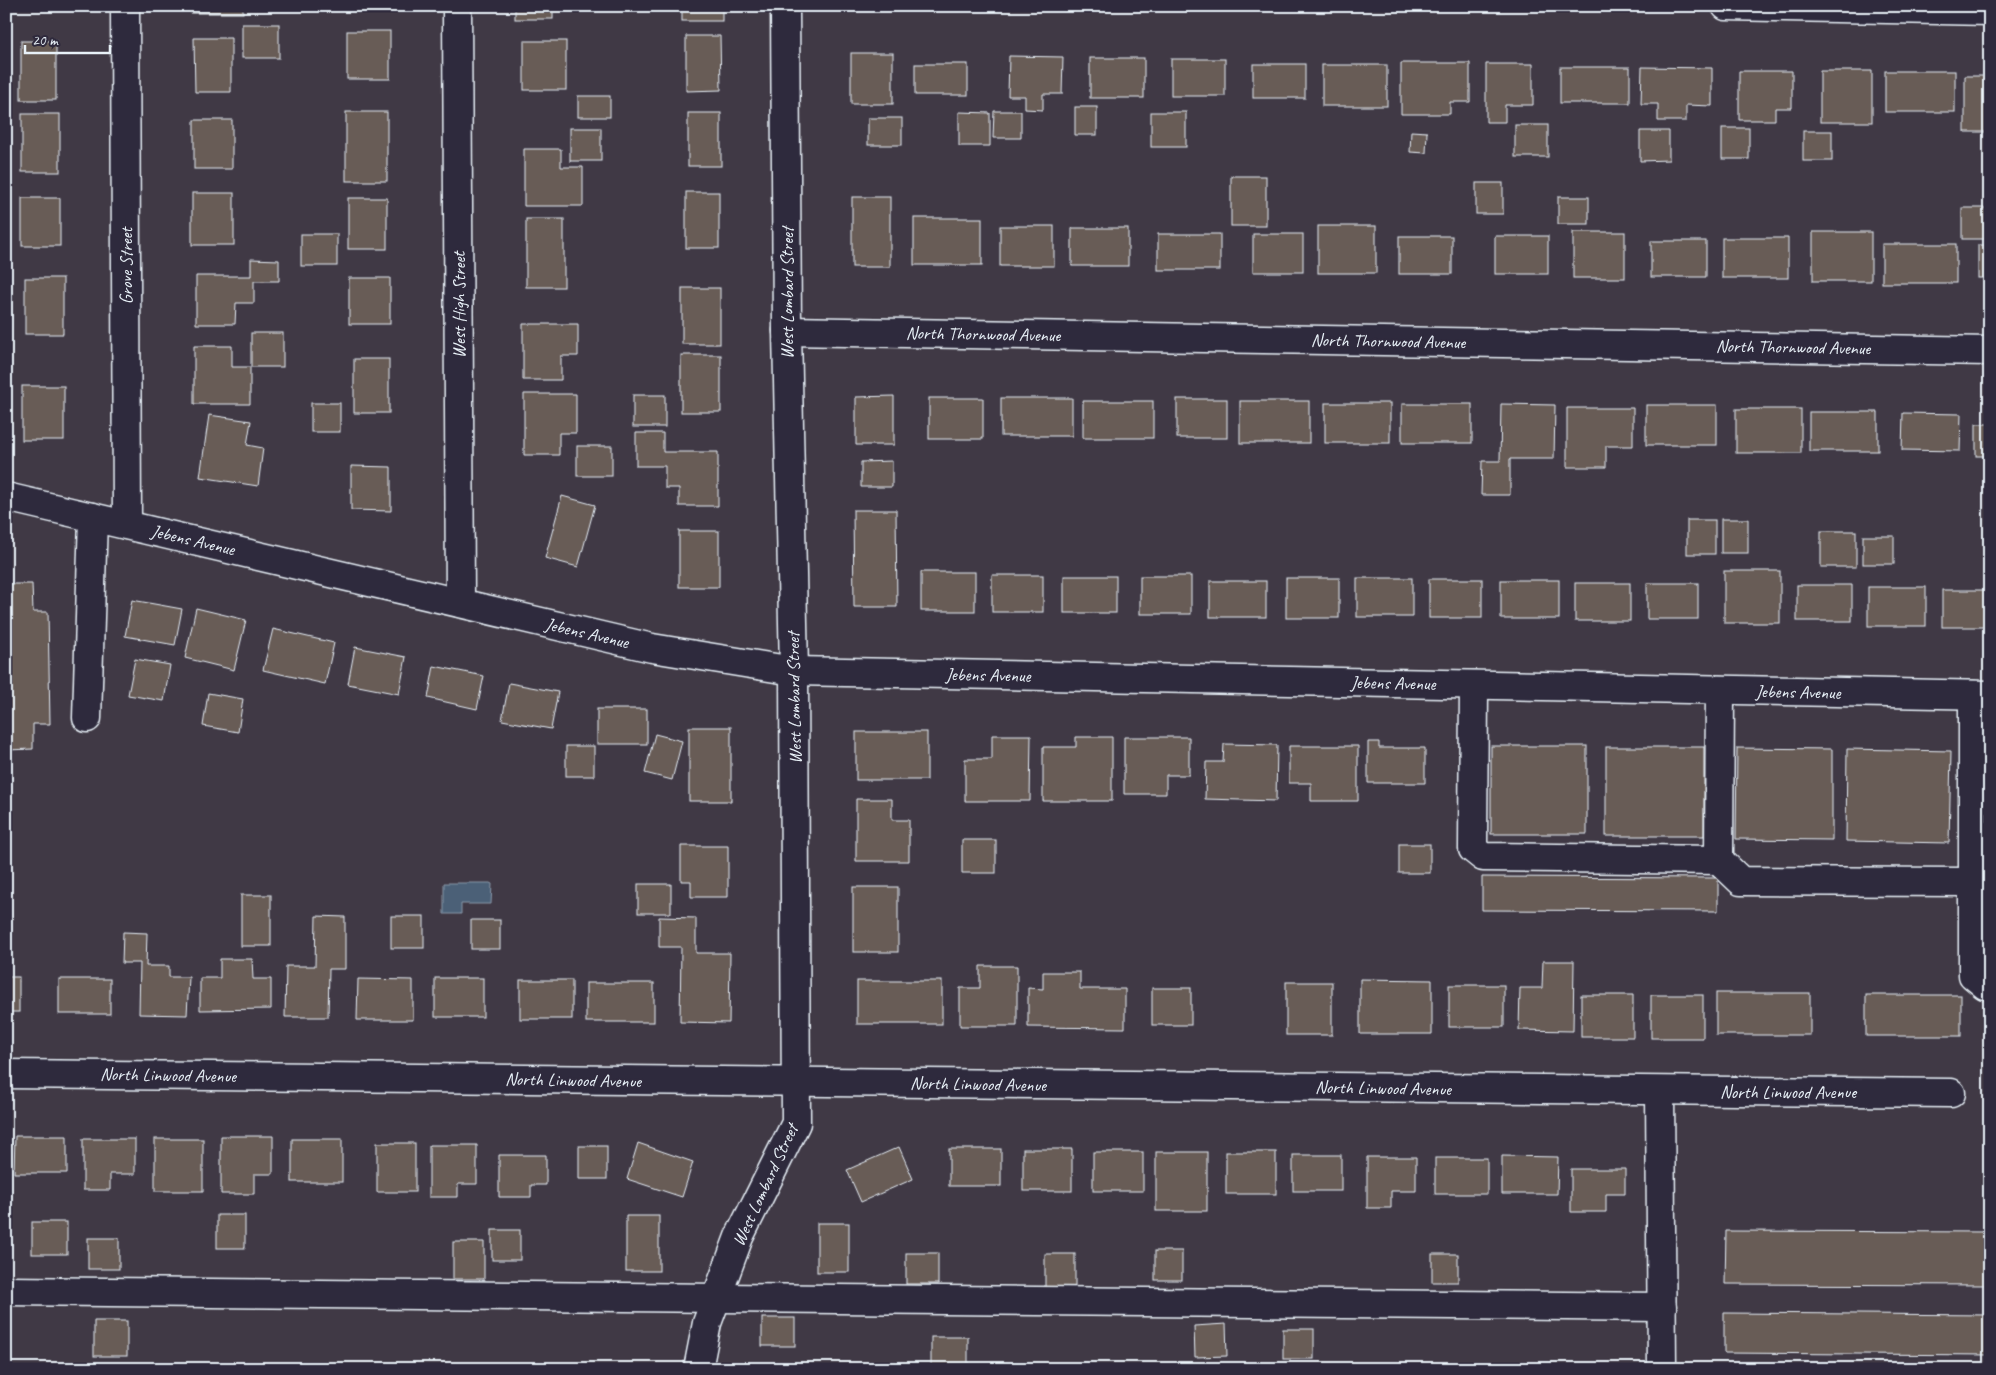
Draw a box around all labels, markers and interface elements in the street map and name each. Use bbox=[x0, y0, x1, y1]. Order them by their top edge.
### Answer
scale bar bbox=[25, 22, 110, 54]
text: 20 m bbox=[32, 31, 59, 50]
street label: West Lombard Street bbox=[776, 224, 798, 359]
street label: Grove Street bbox=[115, 226, 137, 304]
street label: West High Street bbox=[448, 250, 470, 358]
street label: North Thornwood Avenue bbox=[906, 322, 1062, 346]
street label: North Thornwood Avenue bbox=[1311, 329, 1467, 353]
street label: North Thornwood Avenue bbox=[1716, 335, 1872, 359]
street label: Jebens Avenue bbox=[148, 520, 238, 561]
street label: Jebens Avenue bbox=[542, 613, 632, 654]
street label: West Lombard Street bbox=[782, 629, 806, 764]
street label: Jebens Avenue bbox=[944, 663, 1032, 687]
street label: Jebens Avenue bbox=[1349, 671, 1437, 695]
street label: Jebens Avenue bbox=[1754, 680, 1842, 704]
street label: North Linwood Avenue bbox=[100, 1063, 237, 1087]
street label: North Linwood Avenue bbox=[505, 1068, 642, 1092]
street label: North Linwood Avenue bbox=[910, 1072, 1047, 1096]
street label: North Linwood Avenue bbox=[1315, 1076, 1452, 1100]
street label: North Linwood Avenue bbox=[1720, 1081, 1857, 1103]
street label: West Lombard Street bbox=[727, 1118, 804, 1249]

